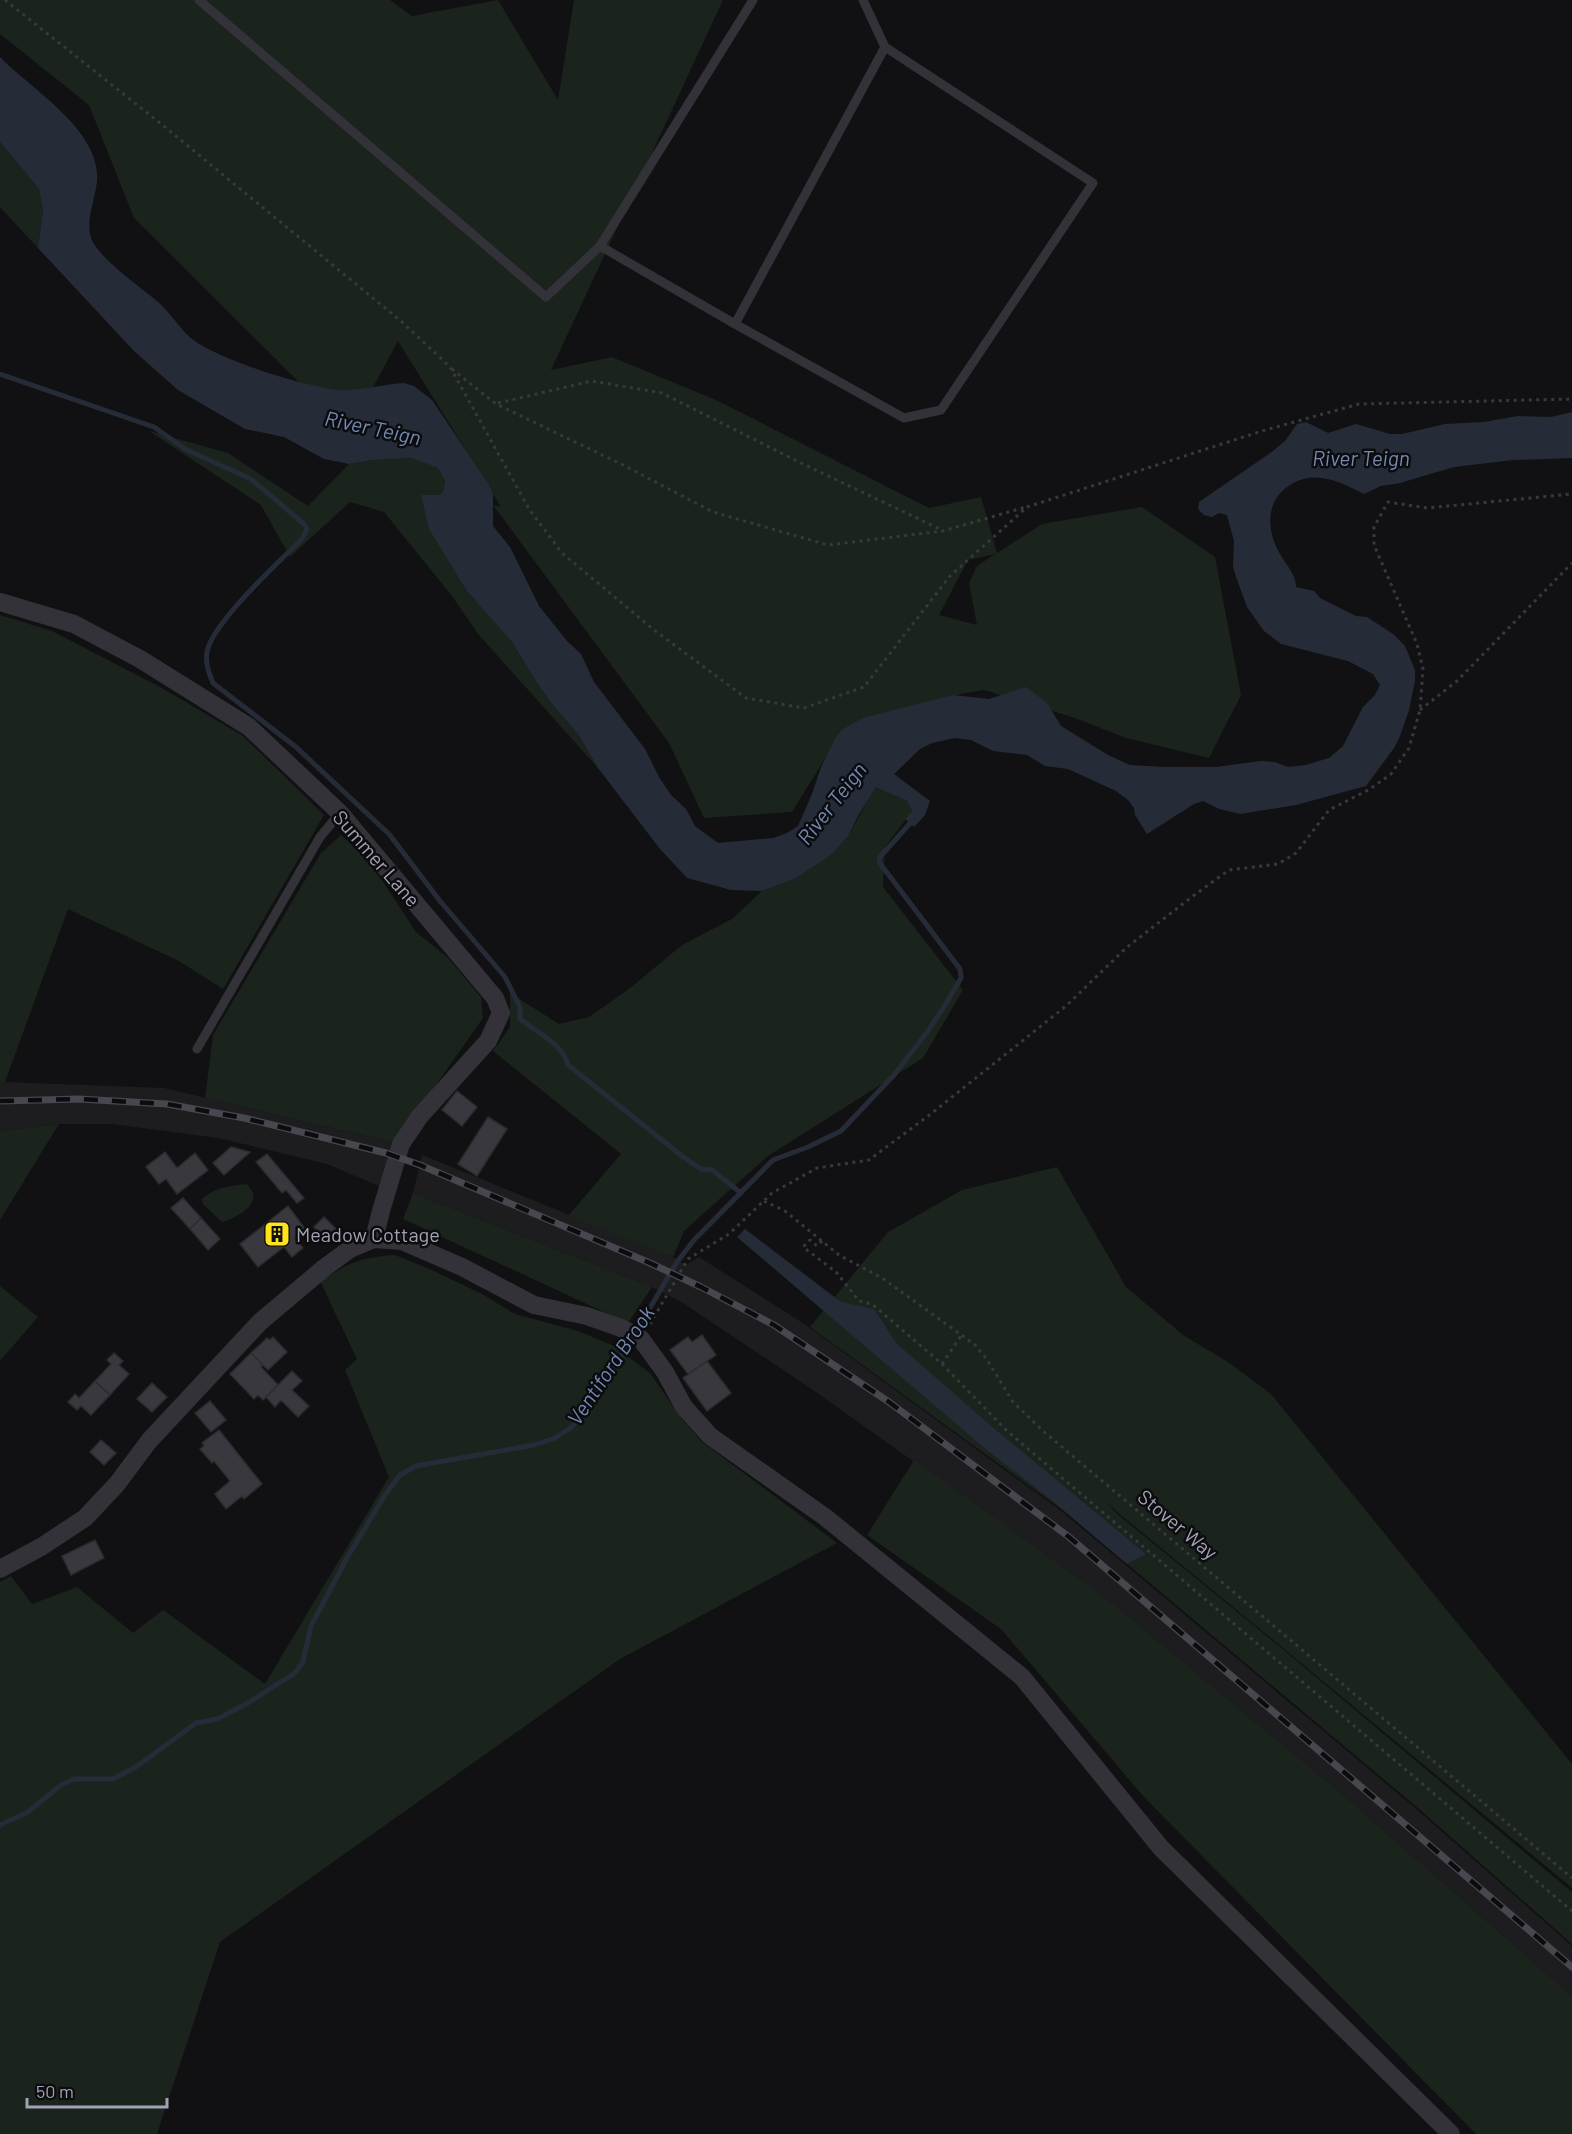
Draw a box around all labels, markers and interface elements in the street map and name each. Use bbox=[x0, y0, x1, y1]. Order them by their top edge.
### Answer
water label: River Teign bbox=[323, 405, 423, 449]
water label: River Teign bbox=[1312, 445, 1410, 470]
water label: River Teign bbox=[791, 757, 871, 849]
street label: Summer Lane bbox=[329, 805, 425, 911]
building icon: Meadow Cottage bbox=[262, 1219, 292, 1249]
place label: Meadow Cottage bbox=[296, 1222, 440, 1246]
water label: Ventiford Brook bbox=[561, 1300, 659, 1429]
street label: Stover Way bbox=[1133, 1484, 1223, 1564]
scale bar bbox=[27, 2071, 166, 2109]
text: 50 m bbox=[36, 2080, 74, 2102]

